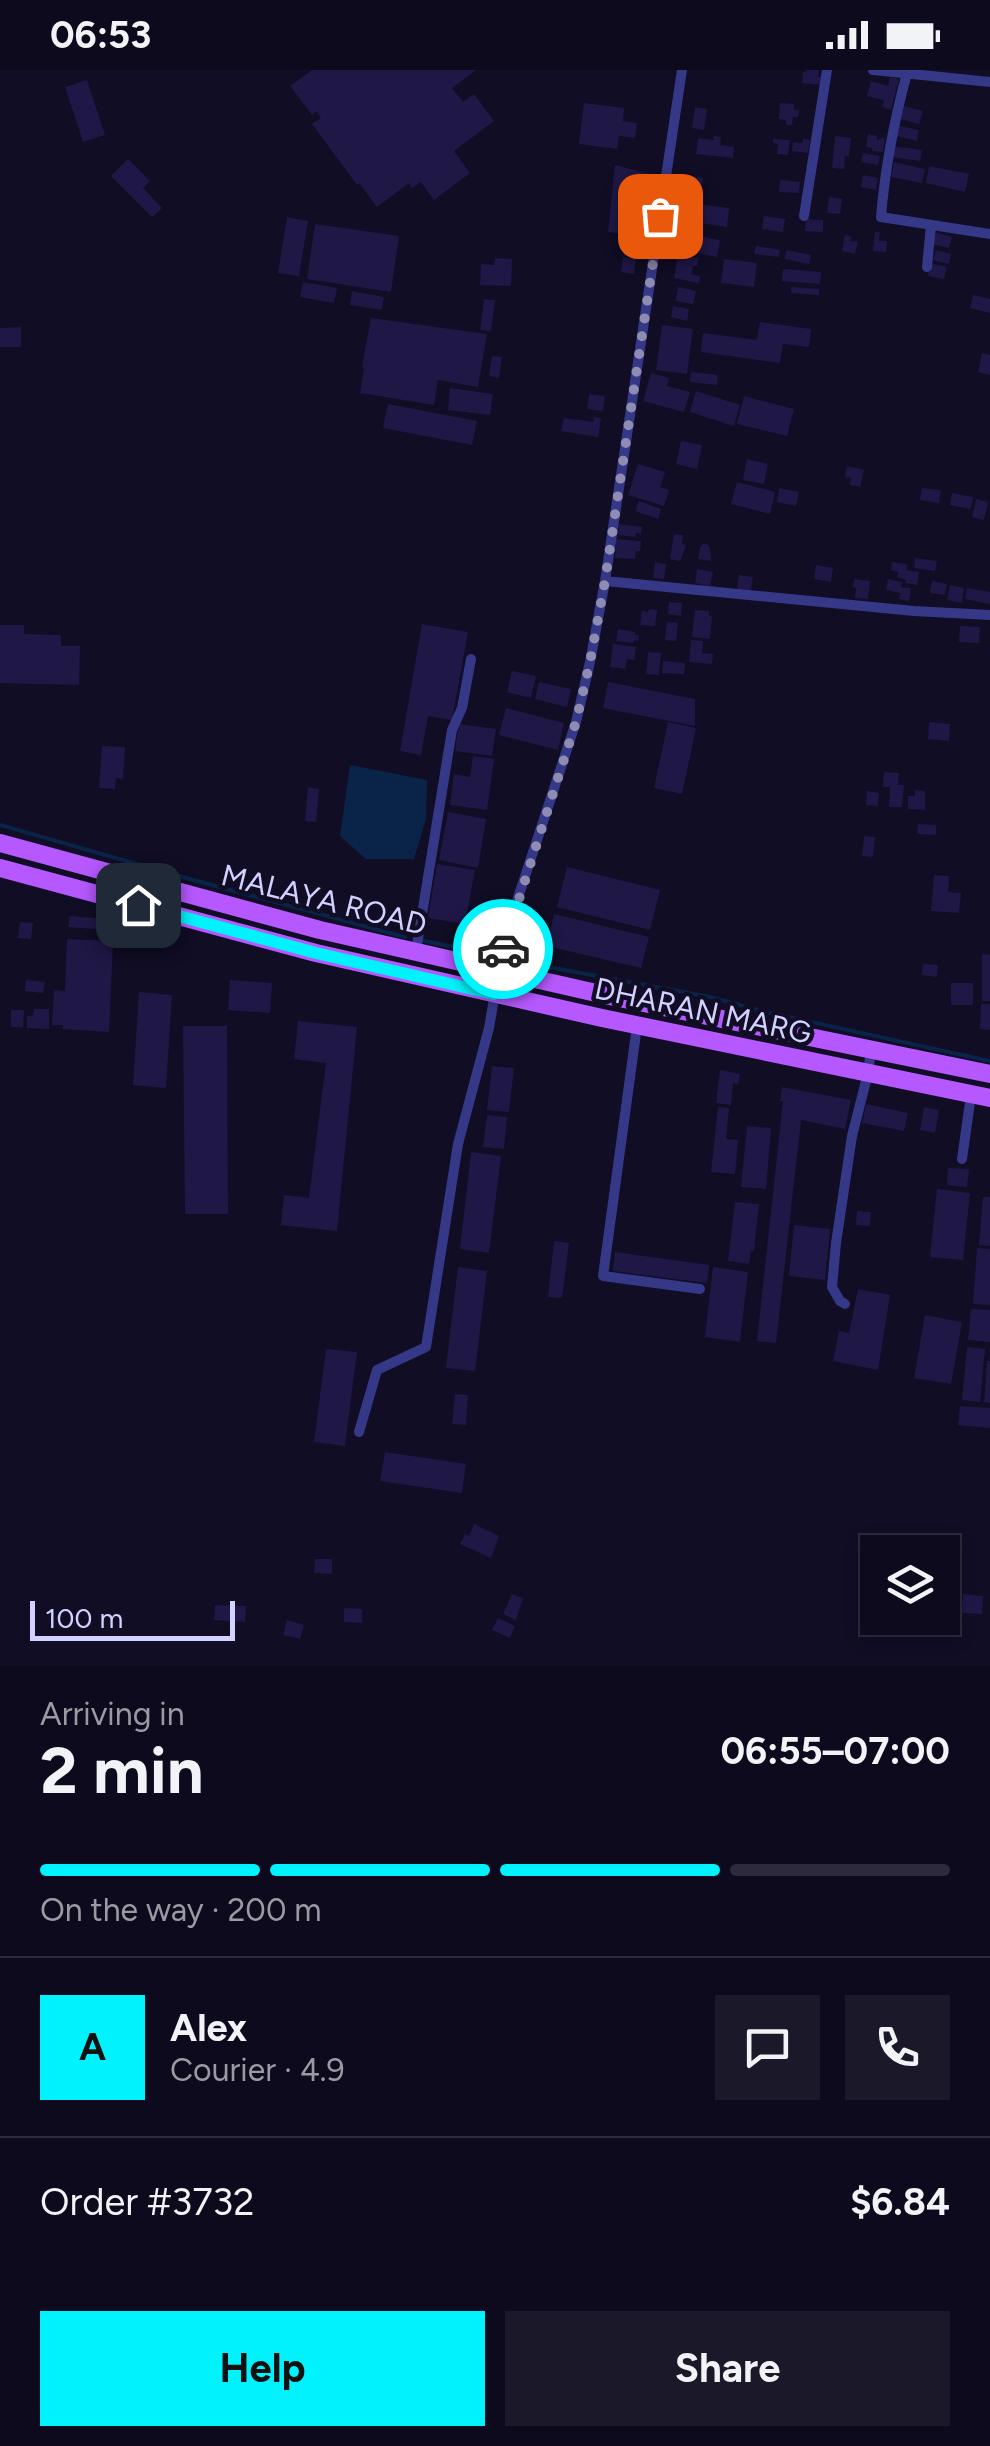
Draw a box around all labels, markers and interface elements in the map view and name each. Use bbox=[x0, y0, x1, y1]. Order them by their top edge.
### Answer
text: 06:53 bbox=[50, 12, 151, 58]
pin bbox=[618, 174, 703, 259]
icon: bag bbox=[633, 189, 688, 244]
street label: MALAYA ROAD bbox=[218, 856, 431, 943]
pin bbox=[96, 863, 181, 948]
icon: home bbox=[111, 878, 166, 933]
courier bbox=[453, 899, 553, 999]
icon: car bbox=[476, 922, 531, 977]
street label: DHARAN MARG bbox=[591, 969, 815, 1052]
map controls bbox=[860, 1535, 960, 1635]
button: layers bbox=[860, 1535, 960, 1635]
scale bar bbox=[30, 1596, 235, 1640]
text: 100 m bbox=[45, 1601, 123, 1635]
text: Arriving in bbox=[40, 1695, 185, 1733]
text: 06:55–07:00 bbox=[720, 1728, 950, 1774]
text: 2 min bbox=[40, 1731, 204, 1809]
text: On the way · 200 m bbox=[40, 1891, 322, 1929]
button: chat bbox=[715, 1995, 820, 2100]
button: phone bbox=[845, 1995, 950, 2100]
text: Alex bbox=[170, 2005, 247, 2051]
text: A bbox=[79, 2024, 106, 2070]
text: Courier · 4.9 bbox=[170, 2051, 345, 2089]
text: Order #3732 bbox=[40, 2179, 254, 2225]
text: $6.84 bbox=[850, 2179, 950, 2225]
button: Help bbox=[40, 2311, 485, 2426]
button: Share bbox=[505, 2311, 950, 2426]

